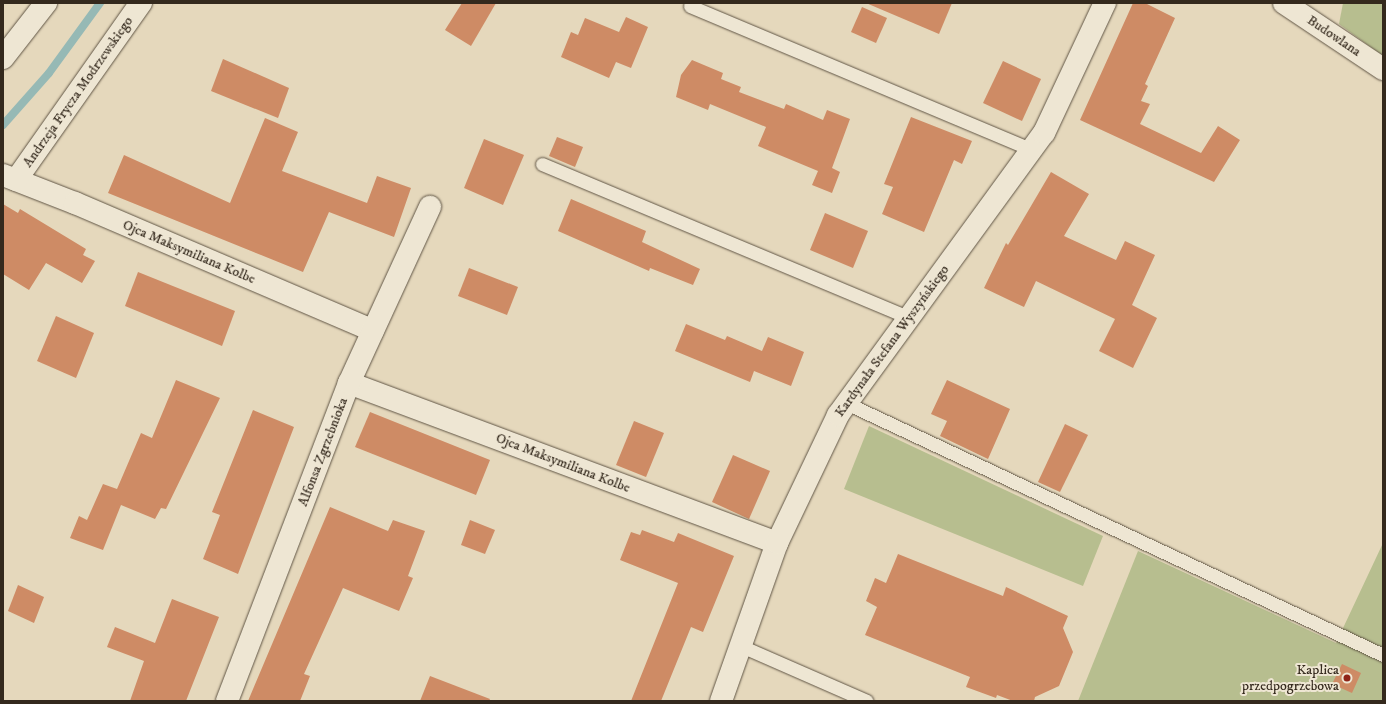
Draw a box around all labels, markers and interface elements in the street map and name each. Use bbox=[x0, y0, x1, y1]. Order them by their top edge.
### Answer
street label: Budowlana bbox=[1304, 12, 1364, 60]
street label: Andrzeja Frycza Modrzewskiego bbox=[19, 13, 137, 171]
street label: Ojca Maksymiliana Kolbe bbox=[120, 216, 258, 288]
street label: Kardynała Stefana Wyszyńskiego bbox=[831, 262, 953, 420]
street label: Alfonsa Zgrzebnioka bbox=[295, 395, 351, 509]
street label: Ojca Maksymiliana Kolbe bbox=[494, 430, 632, 496]
place label: Kaplica przedpogrzebowa bbox=[1242, 662, 1339, 694]
marker: Kaplica przedpogrzebowa bbox=[1342, 673, 1352, 683]

